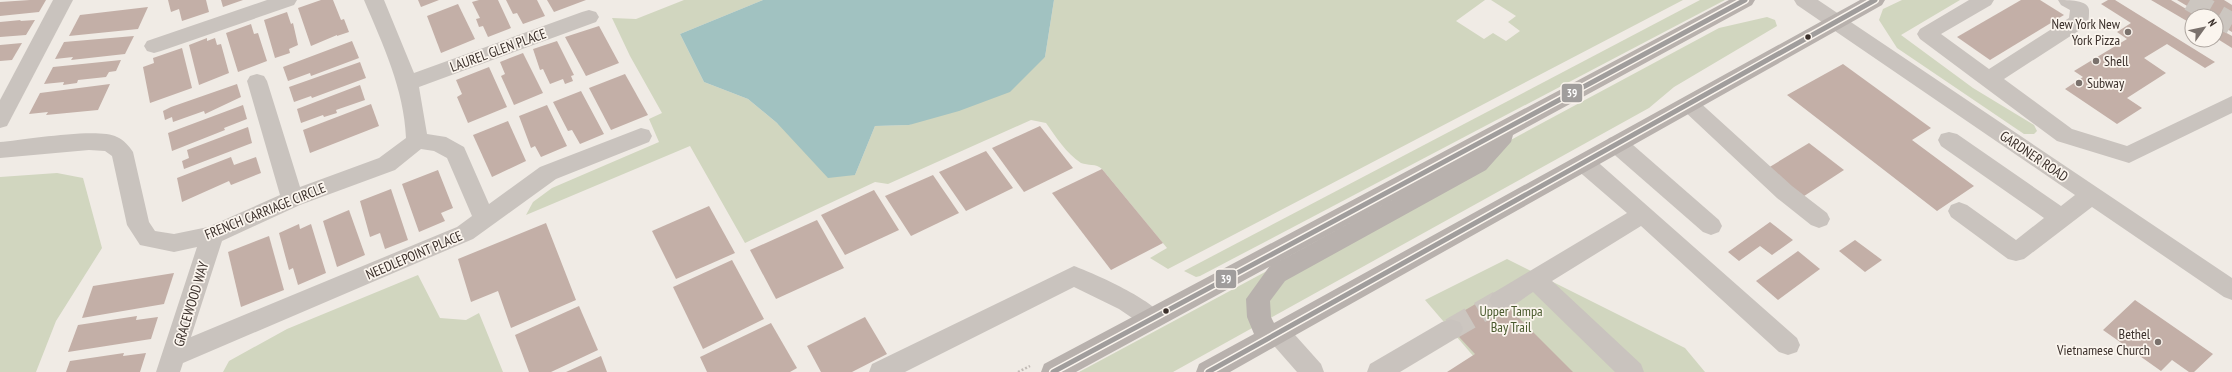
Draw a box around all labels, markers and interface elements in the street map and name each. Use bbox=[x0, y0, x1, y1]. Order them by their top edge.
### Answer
north arrow bbox=[2184, 8, 2224, 48]
place label: New York New York Pizza bbox=[2051, 15, 2121, 49]
text: N bbox=[2205, 16, 2220, 29]
street label: LAUREL GLEN PLACE bbox=[447, 24, 549, 76]
marker: New York New York Pizza bbox=[2123, 27, 2133, 37]
unlabelled marker bbox=[1803, 32, 1813, 42]
place label: Shell bbox=[2104, 52, 2129, 70]
marker: Shell bbox=[2091, 56, 2101, 66]
place label: Subway bbox=[2087, 74, 2125, 92]
marker: Subway bbox=[2074, 78, 2084, 88]
line badge: 39 bbox=[1561, 83, 1583, 103]
text: 39 bbox=[1567, 86, 1577, 100]
street label: GARDNER ROAD bbox=[1996, 127, 2072, 185]
street label: FRENCH CARRIAGE CIRCLE bbox=[202, 179, 328, 243]
street label: NEEDLEPOINT PLACE bbox=[363, 227, 465, 283]
street label: GRACEWOOD WAY bbox=[170, 259, 213, 349]
line badge: 39 bbox=[1215, 269, 1237, 289]
text: 39 bbox=[1221, 272, 1231, 286]
park label: Upper Tampa Bay Trail bbox=[1479, 302, 1543, 336]
unlabelled marker bbox=[1161, 306, 1171, 316]
place label: Bethel Vietnamese Church bbox=[2056, 325, 2151, 359]
marker: Bethel Vietnamese Church bbox=[2153, 337, 2163, 347]

